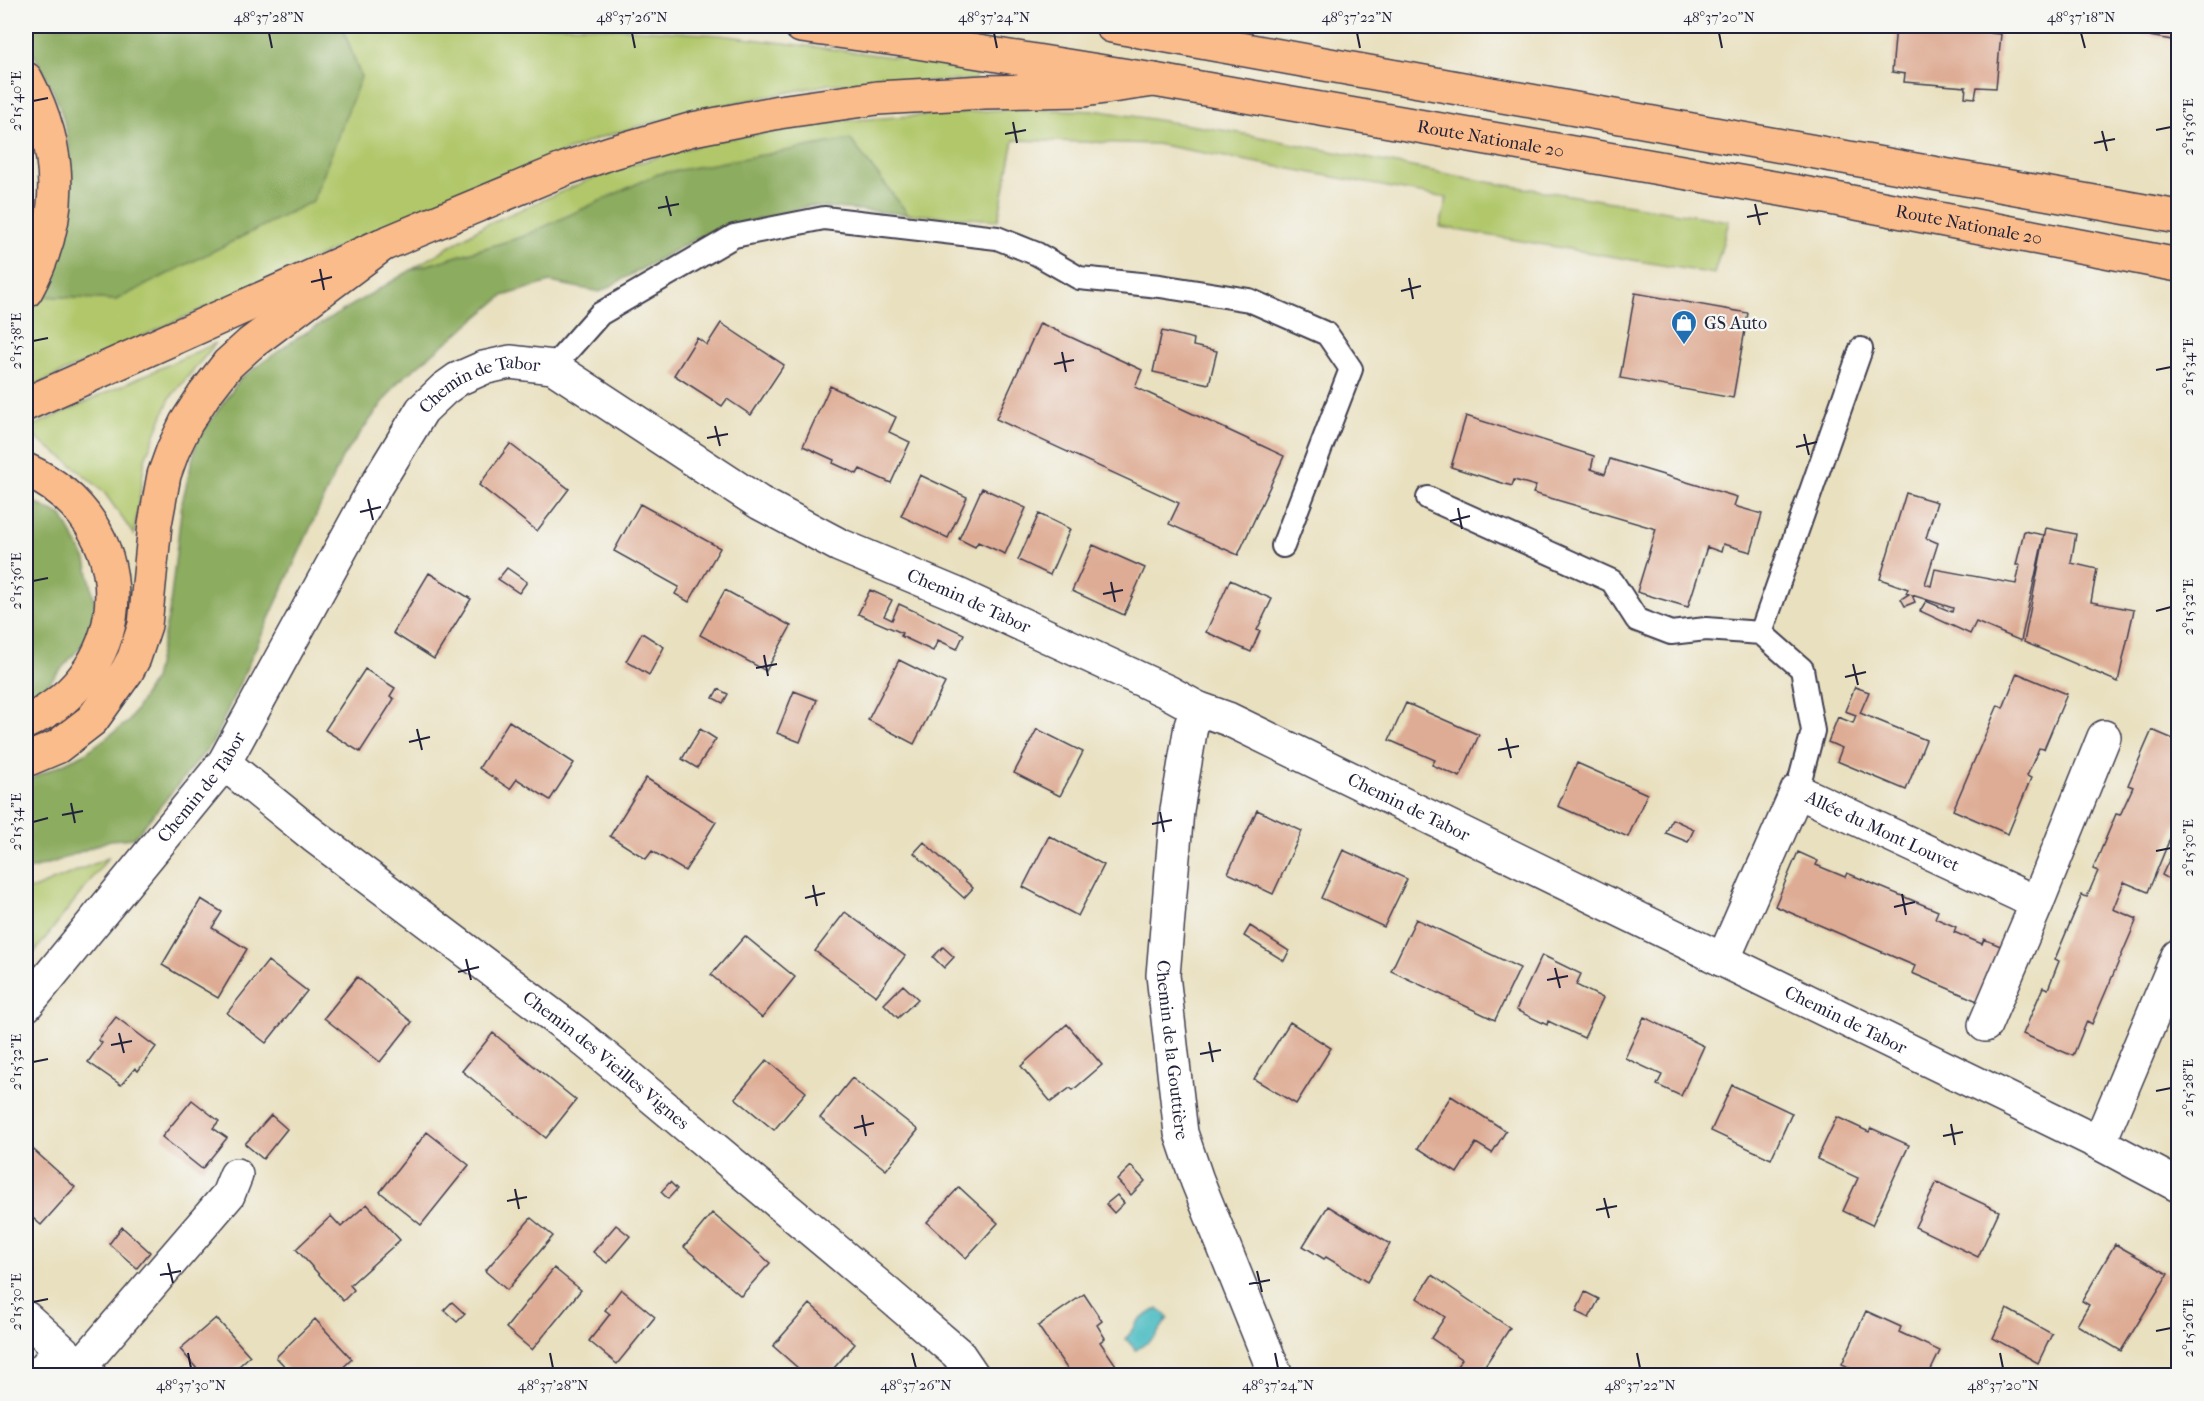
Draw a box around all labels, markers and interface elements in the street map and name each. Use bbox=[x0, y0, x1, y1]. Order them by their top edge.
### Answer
text: 48°37'28"N bbox=[234, 8, 305, 26]
text: 48°37'26"N bbox=[596, 8, 668, 26]
text: 48°37'24"N bbox=[958, 8, 1031, 26]
text: 48°37'22"N bbox=[1321, 8, 1393, 26]
text: 48°37'20"N bbox=[1683, 8, 1755, 26]
text: 48°37'18"N bbox=[2047, 8, 2116, 26]
text: 2°15'40"E bbox=[7, 71, 25, 131]
text: 2°15'36"E bbox=[2179, 98, 2197, 156]
street label: Route Nationale 20 bbox=[1416, 116, 1566, 162]
street label: Route Nationale 20 bbox=[1894, 201, 2044, 250]
shop icon: GS Auto bbox=[1669, 308, 1699, 346]
text: 2°15'38"E bbox=[7, 313, 25, 369]
place label: GS Auto bbox=[1704, 313, 1767, 334]
text: 2°15'34"E bbox=[2179, 338, 2197, 396]
street label: Chemin de Tabor bbox=[415, 352, 542, 418]
text: 2°15'36"E bbox=[7, 552, 25, 610]
street label: Chemin de Tabor bbox=[904, 565, 1034, 638]
text: 2°15'32"E bbox=[2179, 578, 2197, 636]
street label: Chemin de Tabor bbox=[153, 728, 250, 847]
street label: Chemin de Tabor bbox=[1344, 769, 1473, 846]
street label: Allée du Mont Louvet bbox=[1801, 786, 1963, 876]
text: 2°15'34"E bbox=[7, 793, 25, 851]
text: 2°15'30"E bbox=[2179, 819, 2197, 877]
street label: Chemin de la Gouttière bbox=[1152, 959, 1193, 1143]
street label: Chemin de Tabor bbox=[1781, 982, 1910, 1059]
street label: Chemin des Vieilles Vignes bbox=[518, 987, 693, 1134]
text: 2°15'32"E bbox=[7, 1033, 25, 1091]
text: 2°15'28"E bbox=[2179, 1059, 2197, 1117]
text: 2°15'30"E bbox=[7, 1273, 25, 1331]
text: 2°15'26"E bbox=[2179, 1299, 2197, 1358]
text: 48°37'30"N bbox=[156, 1376, 227, 1394]
text: 48°37'28"N bbox=[518, 1376, 589, 1394]
text: 48°37'26"N bbox=[880, 1376, 952, 1394]
text: 48°37'24"N bbox=[1242, 1376, 1315, 1394]
text: 48°37'22"N bbox=[1604, 1376, 1676, 1394]
text: 48°37'20"N bbox=[1967, 1376, 2039, 1394]

